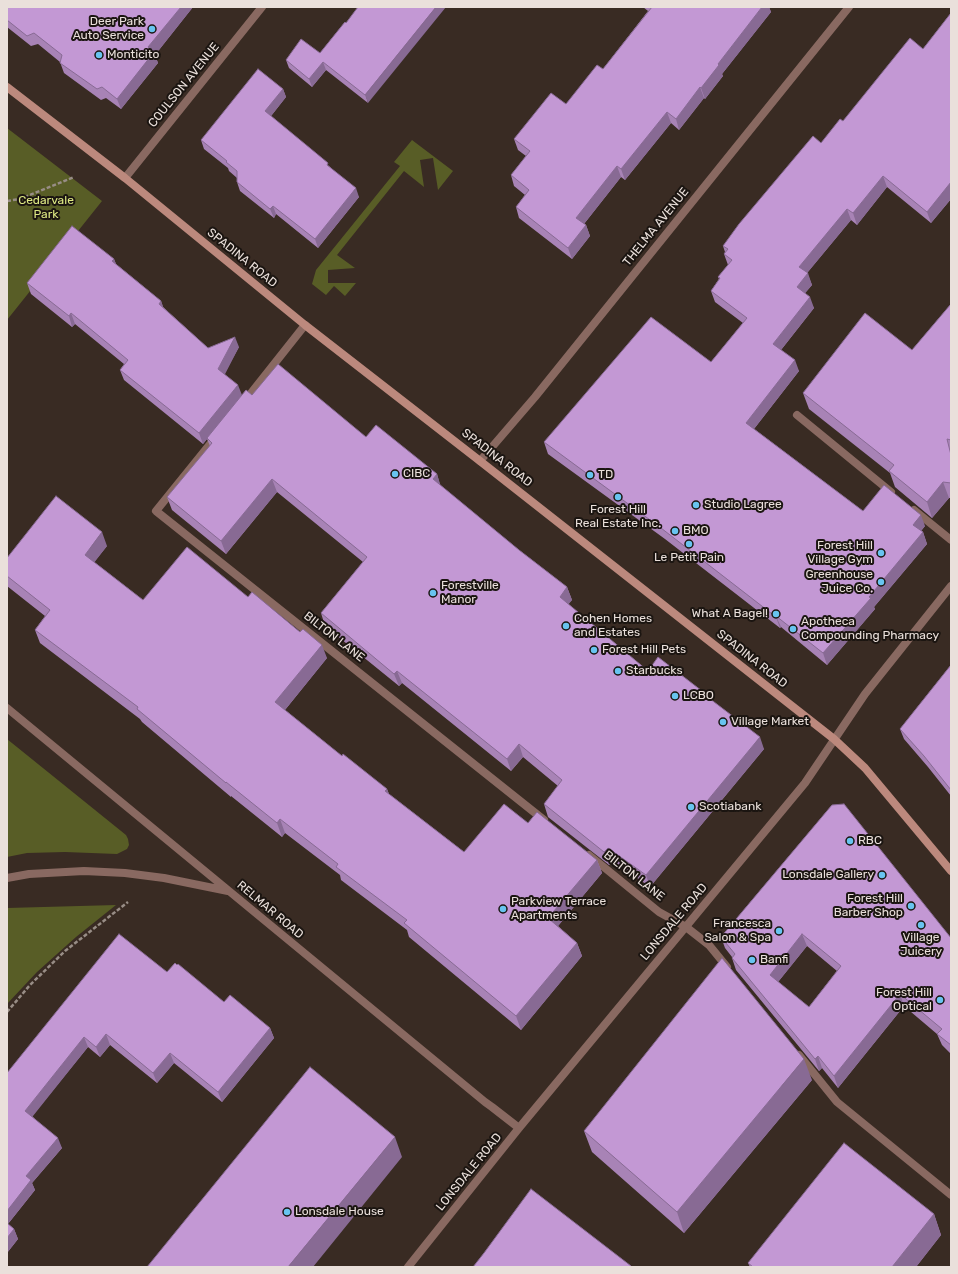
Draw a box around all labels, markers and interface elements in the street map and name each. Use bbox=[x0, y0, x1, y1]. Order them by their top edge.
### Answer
place label: Deer Park Auto Service bbox=[73, 15, 144, 43]
marker: Deer Park Auto Service bbox=[147, 24, 157, 34]
street label: COULSON AVENUE bbox=[145, 40, 223, 130]
place label: Monticito bbox=[107, 48, 159, 62]
marker: Monticito bbox=[94, 50, 104, 60]
street label: THELMA AVENUE bbox=[620, 185, 692, 269]
park label: Cedarvale Park bbox=[18, 194, 74, 222]
street label: SPADINA ROAD bbox=[204, 225, 280, 291]
street label: SPADINA ROAD bbox=[459, 426, 535, 490]
place label: CIBC bbox=[403, 467, 430, 481]
place label: TD bbox=[598, 468, 613, 482]
marker: CIBC bbox=[390, 469, 400, 479]
marker: TD bbox=[585, 470, 595, 480]
marker: Forest Hill Real Estate Inc. bbox=[613, 492, 623, 502]
place label: Studio Lagree bbox=[704, 498, 782, 512]
marker: Studio Lagree bbox=[691, 500, 701, 510]
place label: Forest Hill Real Estate Inc. bbox=[575, 503, 661, 531]
place label: BMO bbox=[683, 524, 709, 538]
marker: BMO bbox=[670, 526, 680, 536]
marker: Le Petit Pain bbox=[684, 539, 694, 549]
place label: Forest Hill Village Gym bbox=[808, 539, 873, 567]
marker: Forest Hill Village Gym bbox=[876, 548, 886, 558]
place label: Le Petit Pain bbox=[654, 551, 724, 565]
place label: Greenhouse Juice Co. bbox=[805, 568, 873, 596]
marker: Greenhouse Juice Co. bbox=[876, 577, 886, 587]
place label: Forestville Manor bbox=[441, 579, 499, 607]
marker: Forestville Manor bbox=[428, 588, 438, 598]
place label: What A Bagel! bbox=[692, 607, 768, 621]
street label: BILTON LANE bbox=[301, 609, 367, 665]
marker: What A Bagel! bbox=[771, 609, 781, 619]
place label: Cohen Homes and Estates bbox=[574, 612, 652, 640]
place label: Apotheca Compounding Pharmacy bbox=[801, 615, 939, 643]
marker: Cohen Homes and Estates bbox=[561, 621, 571, 631]
marker: Apotheca Compounding Pharmacy bbox=[788, 624, 798, 634]
street label: SPADINA ROAD bbox=[714, 627, 790, 691]
place label: Forest Hill Pets bbox=[602, 643, 686, 657]
marker: Forest Hill Pets bbox=[589, 645, 599, 655]
place label: Starbucks bbox=[626, 664, 683, 678]
marker: Starbucks bbox=[613, 666, 623, 676]
place label: LCBO bbox=[683, 689, 714, 703]
marker: LCBO bbox=[670, 691, 680, 701]
place label: Village Market bbox=[731, 715, 809, 729]
marker: Village Market bbox=[718, 717, 728, 727]
place label: Scotiabank bbox=[699, 800, 761, 814]
marker: Scotiabank bbox=[686, 802, 696, 812]
place label: RBC bbox=[858, 834, 882, 848]
marker: RBC bbox=[845, 836, 855, 846]
street label: BILTON LANE bbox=[601, 848, 667, 904]
place label: Lonsdale Gallery bbox=[782, 868, 874, 882]
marker: Lonsdale Gallery bbox=[877, 870, 887, 880]
street label: RELMAR ROAD bbox=[234, 878, 306, 942]
street label: LONSDALE ROAD bbox=[638, 881, 710, 963]
place label: Forest Hill Barber Shop bbox=[834, 892, 903, 920]
place label: Parkview Terrace Apartments bbox=[511, 895, 606, 923]
marker: Forest Hill Barber Shop bbox=[906, 901, 916, 911]
marker: Parkview Terrace Apartments bbox=[498, 904, 508, 914]
place label: Francesca Salon & Spa bbox=[704, 917, 771, 945]
marker: Village Juicery bbox=[916, 920, 926, 930]
marker: Francesca Salon & Spa bbox=[774, 926, 784, 936]
place label: Village Juicery bbox=[900, 931, 942, 959]
place label: Banfi bbox=[760, 953, 788, 967]
marker: Banfi bbox=[747, 955, 757, 965]
place label: Forest Hill Optical bbox=[876, 986, 932, 1014]
marker: Forest Hill Optical bbox=[935, 995, 945, 1005]
street label: LONSDALE ROAD bbox=[433, 1130, 505, 1214]
place label: Lonsdale House bbox=[295, 1205, 384, 1219]
marker: Lonsdale House bbox=[282, 1207, 292, 1217]

